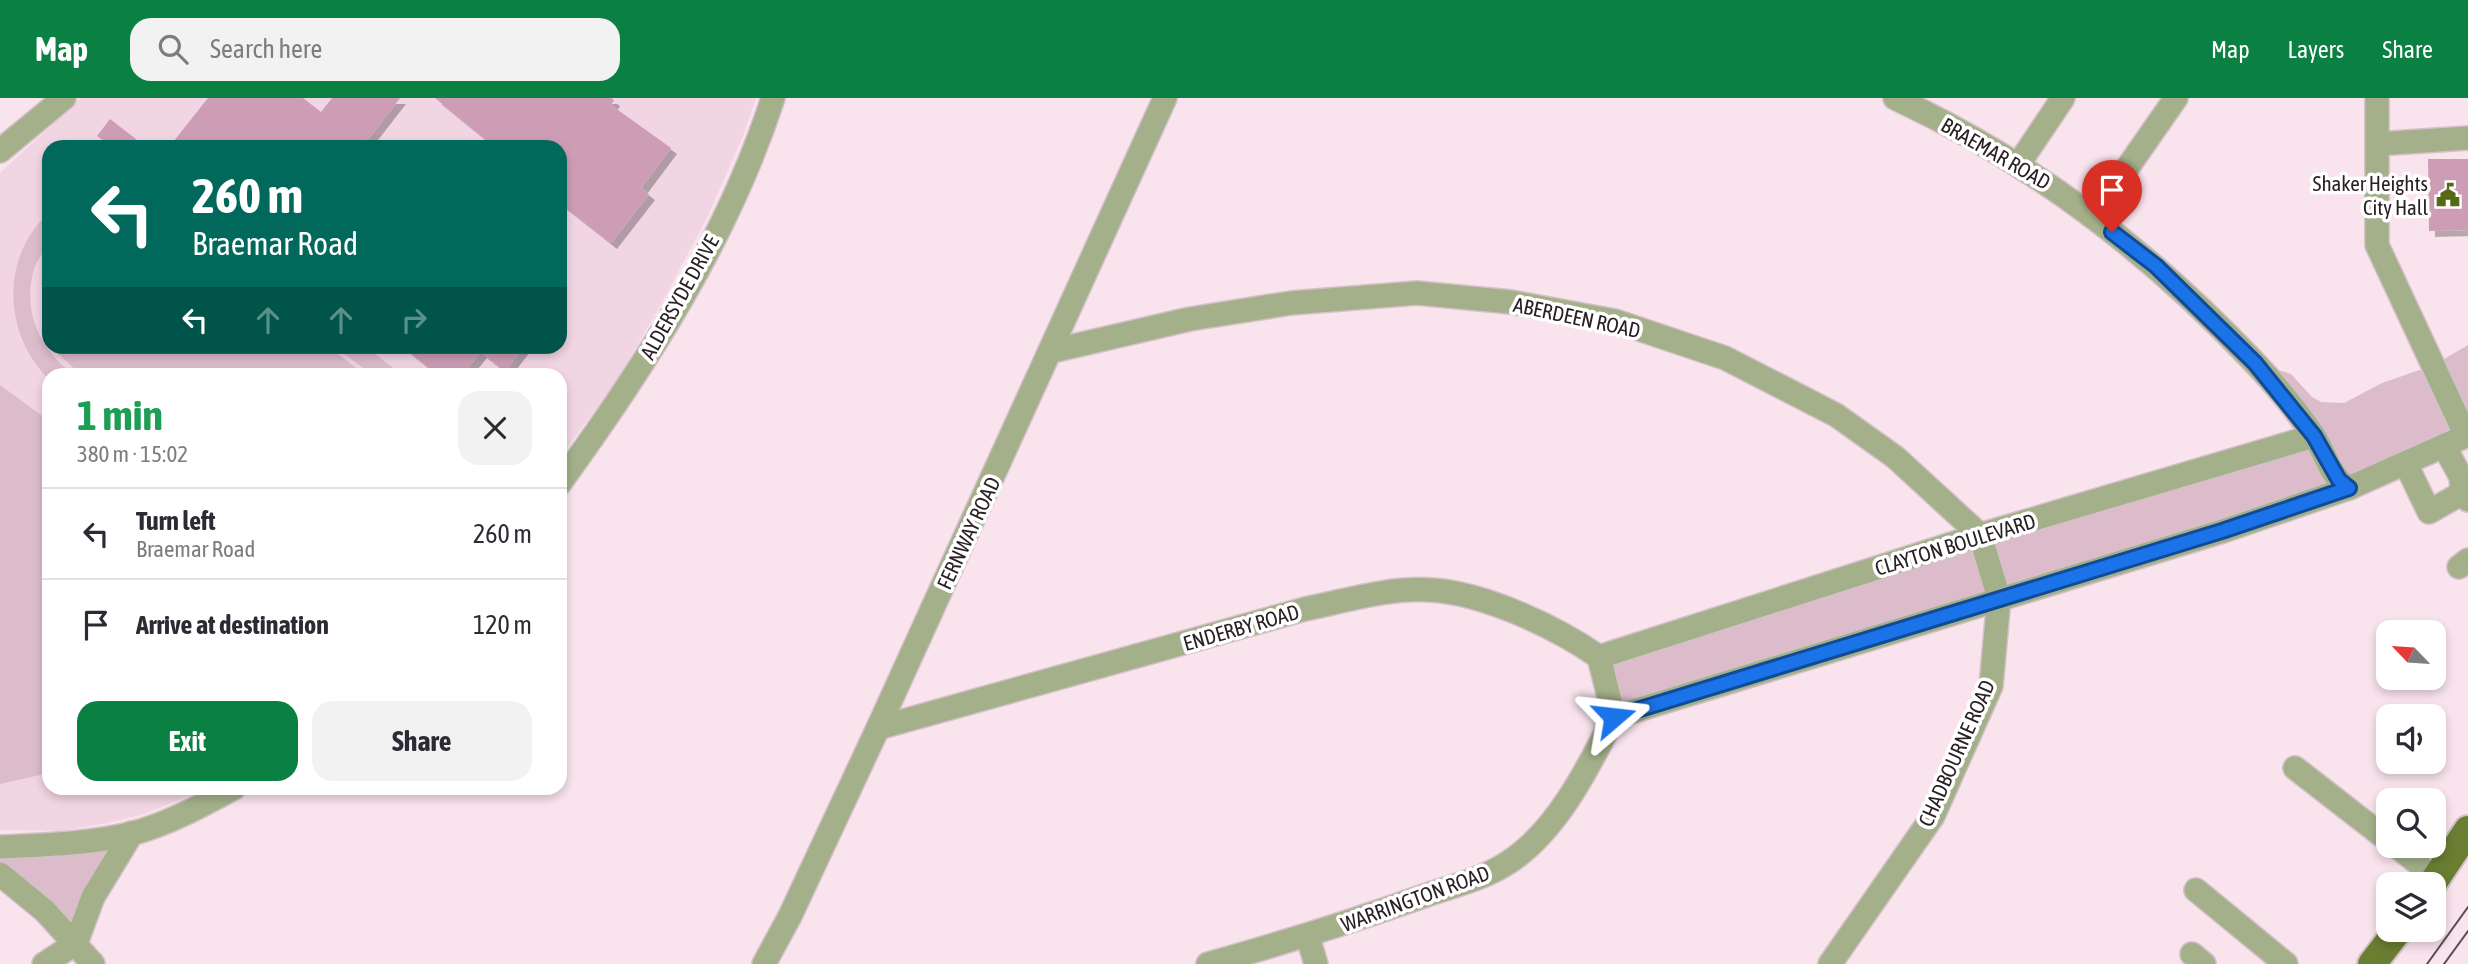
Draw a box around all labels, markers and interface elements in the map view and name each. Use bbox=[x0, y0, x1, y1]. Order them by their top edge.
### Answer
search box bbox=[130, 18, 620, 81]
text: Map bbox=[35, 30, 88, 68]
icon: search bbox=[154, 30, 192, 68]
text: Search here bbox=[210, 34, 322, 64]
text: Map bbox=[2211, 36, 2250, 63]
text: Layers bbox=[2288, 36, 2344, 63]
text: Share bbox=[2382, 36, 2433, 63]
street label: BRAEMAR ROAD bbox=[1937, 112, 2055, 194]
pin bbox=[2082, 160, 2142, 232]
text: 260 m bbox=[192, 167, 303, 223]
icon: left bbox=[77, 168, 168, 259]
icon: arrive bbox=[2093, 171, 2131, 209]
place label: Shaker Heights City Hall bbox=[2313, 171, 2428, 219]
public building icon: Shaker Heights City Hall bbox=[2434, 181, 2462, 209]
text: Braemar Road bbox=[192, 225, 358, 262]
street label: ALDERSYDE DRIVE bbox=[635, 231, 723, 363]
street label: ABERDEEN ROAD bbox=[1511, 292, 1643, 342]
icon: left bbox=[176, 301, 214, 339]
icon: ahead bbox=[249, 301, 287, 339]
icon: ahead bbox=[322, 301, 360, 339]
icon: right bbox=[395, 301, 433, 339]
text: 1 min bbox=[77, 391, 163, 439]
button: close bbox=[458, 391, 532, 465]
text: 380 m · 15:02 bbox=[77, 441, 188, 467]
street label: FERNWAY ROAD bbox=[932, 473, 1004, 593]
text: Turn left bbox=[136, 506, 216, 536]
street label: CLAYTON BOULEVARD bbox=[1872, 508, 2038, 580]
icon: left bbox=[77, 515, 115, 553]
text: 260 m bbox=[473, 519, 532, 549]
text: Braemar Road bbox=[136, 536, 255, 562]
street label: ENDERBY ROAD bbox=[1180, 599, 1302, 655]
icon: arrive bbox=[77, 606, 115, 644]
text: Arrive at destination bbox=[136, 610, 329, 640]
text: 120 m bbox=[473, 610, 532, 640]
north arrow bbox=[2376, 620, 2446, 690]
map controls bbox=[2376, 620, 2446, 942]
street label: CHADBOURNE ROAD bbox=[1913, 676, 1999, 830]
position arrow bbox=[1577, 680, 1651, 754]
button: Exit bbox=[77, 701, 298, 781]
button: Share bbox=[312, 701, 532, 781]
button: sound bbox=[2376, 704, 2446, 774]
button: search bbox=[2376, 788, 2446, 858]
street label: WARRINGTON ROAD bbox=[1338, 860, 1492, 936]
button: layers bbox=[2376, 872, 2446, 942]

